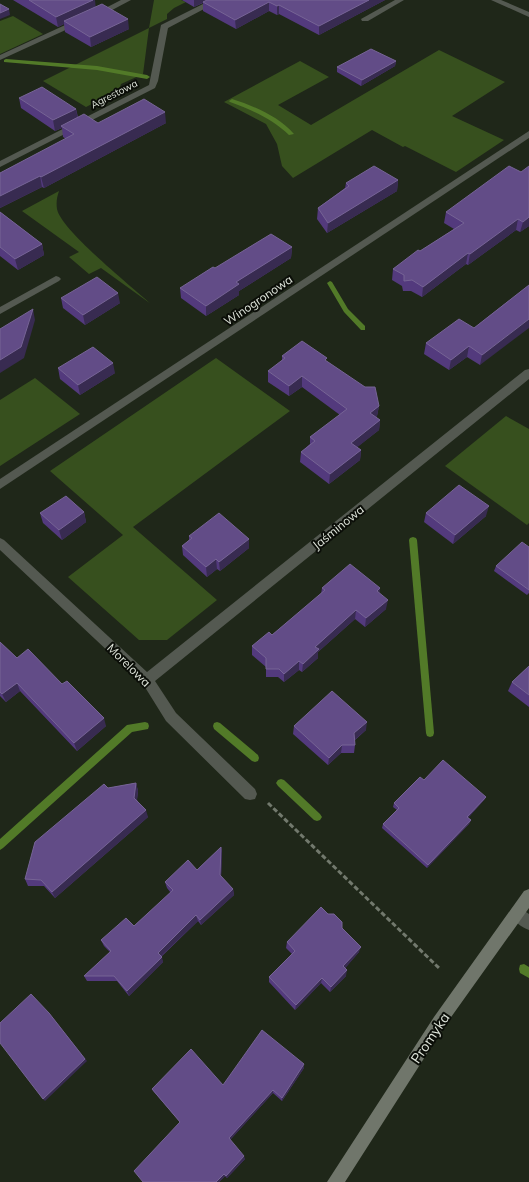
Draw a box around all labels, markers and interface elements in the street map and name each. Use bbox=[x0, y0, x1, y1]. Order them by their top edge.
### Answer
street label: Agrestowa bbox=[88, 77, 140, 111]
street label: Winogronowa bbox=[221, 271, 295, 329]
street label: Jaśminowa bbox=[309, 502, 367, 552]
street label: Morelowa bbox=[104, 640, 154, 690]
street label: Promyka bbox=[407, 1009, 453, 1067]

